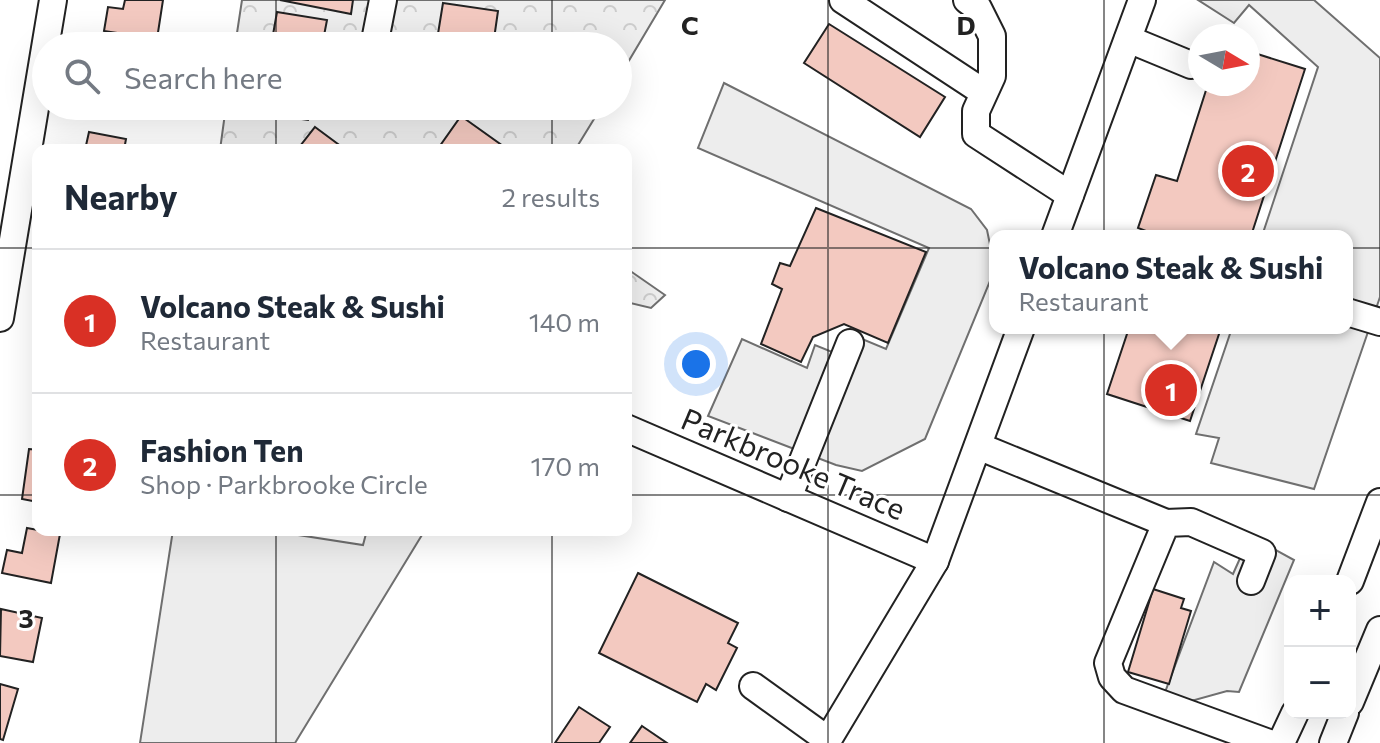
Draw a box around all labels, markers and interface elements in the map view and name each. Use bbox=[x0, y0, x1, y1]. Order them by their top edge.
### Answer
text: C bbox=[681, 9, 699, 40]
text: D bbox=[956, 9, 976, 40]
north arrow bbox=[1188, 24, 1260, 96]
search box bbox=[32, 32, 632, 120]
icon: search bbox=[60, 54, 104, 98]
text: Search here bbox=[124, 58, 283, 95]
pin: 2 bbox=[1222, 141, 1274, 201]
text: Nearby bbox=[64, 175, 178, 217]
text: 2 results bbox=[502, 181, 600, 212]
popup bbox=[989, 230, 1353, 334]
text: Volcano Steak & Sushi bbox=[1019, 248, 1323, 285]
text: Restaurant bbox=[1019, 285, 1149, 316]
text: Volcano Steak & Sushi bbox=[140, 287, 445, 324]
text: 1 bbox=[84, 306, 96, 337]
text: 140 m bbox=[529, 306, 600, 337]
text: Restaurant bbox=[140, 324, 270, 355]
your location bbox=[676, 344, 716, 384]
pin: 1 bbox=[1145, 360, 1197, 420]
street label: Parkbrooke Trace bbox=[676, 399, 912, 527]
text: Fashion Ten bbox=[140, 431, 304, 468]
text: 2 bbox=[83, 450, 97, 481]
text: 170 m bbox=[531, 450, 600, 481]
text: Shop · Parkbrooke Circle bbox=[140, 468, 428, 499]
map controls bbox=[1284, 575, 1356, 719]
button: + bbox=[1284, 575, 1356, 647]
text: 3 bbox=[18, 602, 34, 633]
button: − bbox=[1284, 647, 1356, 719]

